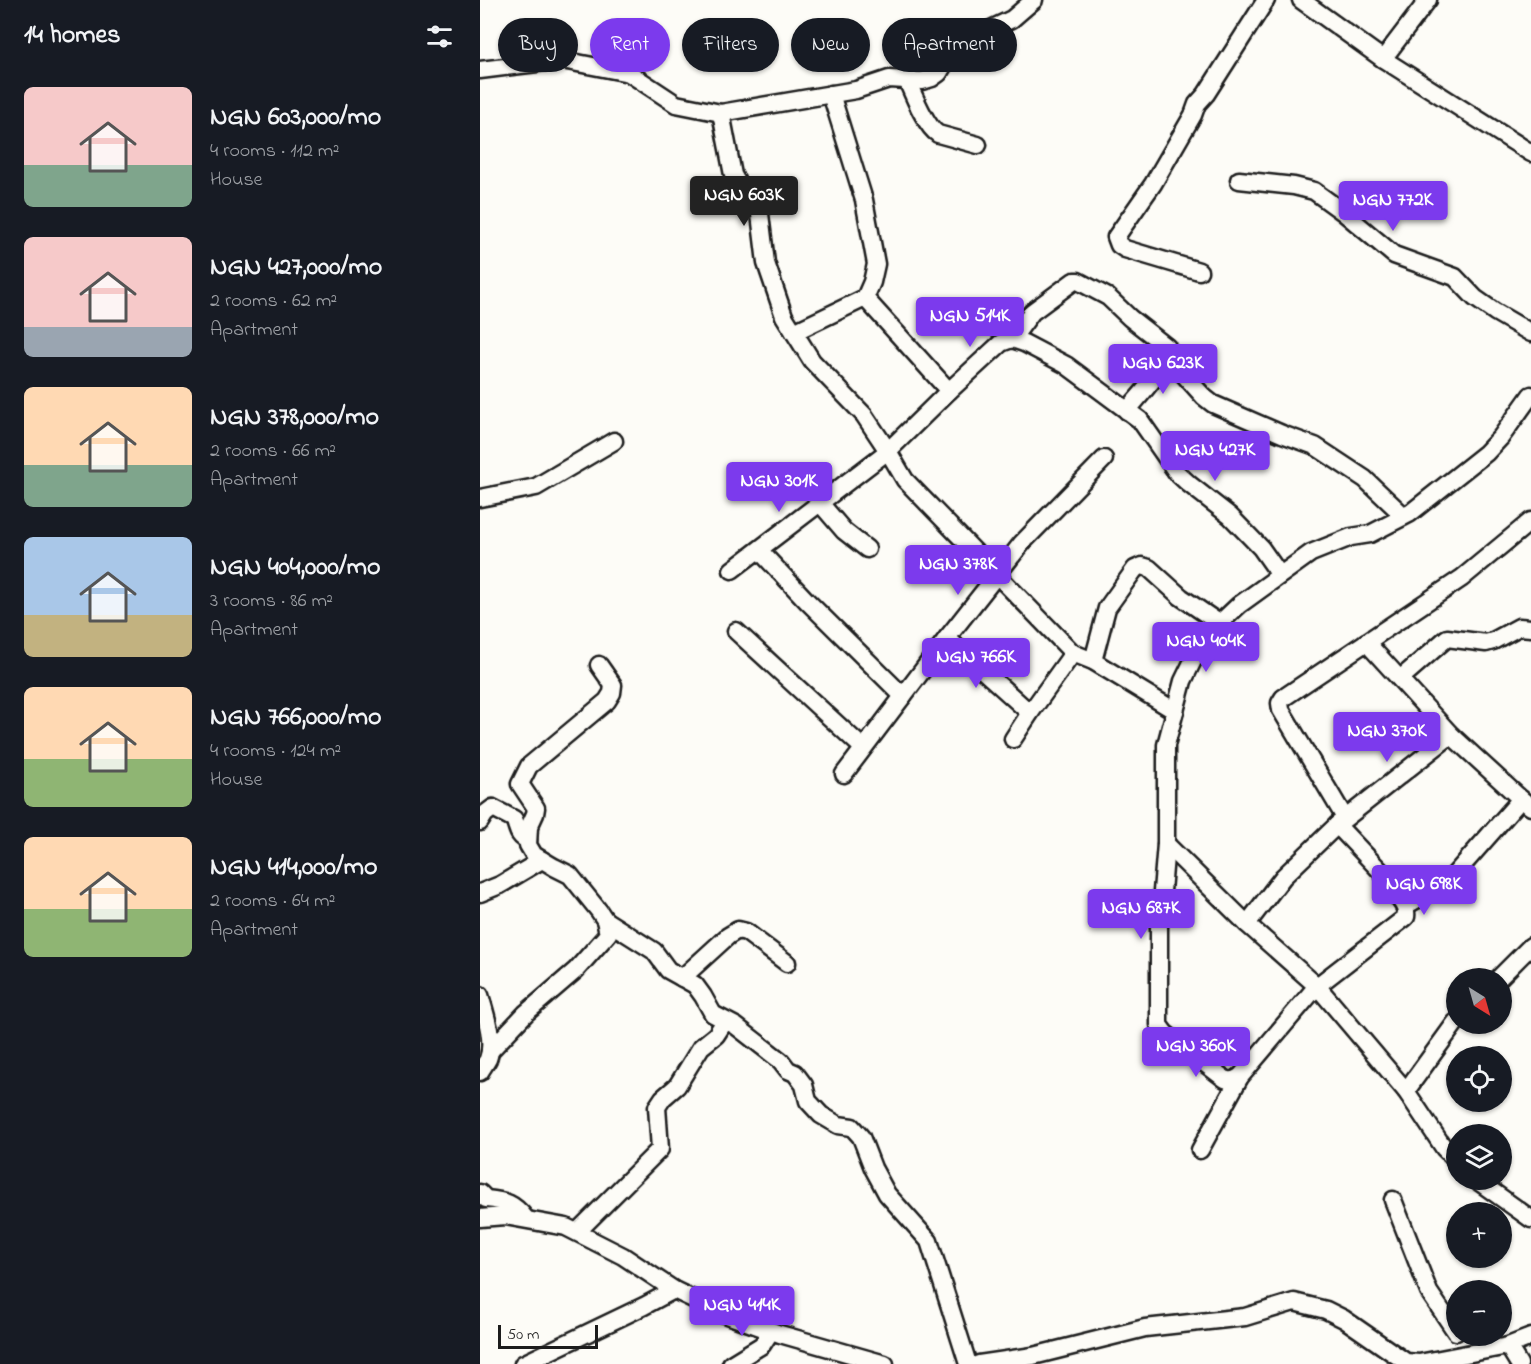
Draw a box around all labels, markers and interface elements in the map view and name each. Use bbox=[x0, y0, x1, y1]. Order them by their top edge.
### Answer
text: 14 homes bbox=[24, 17, 120, 55]
chip: Buy bbox=[498, 18, 578, 72]
chip: Rent bbox=[590, 18, 670, 72]
chip: Filters bbox=[682, 18, 779, 72]
chip: New bbox=[791, 18, 870, 72]
chip: Apartment bbox=[882, 18, 1017, 72]
icon: filters bbox=[423, 20, 456, 53]
text: NGN 603,000/mo bbox=[210, 99, 381, 137]
icon: home bbox=[72, 111, 144, 183]
text: 4 rooms · 112 m² bbox=[210, 137, 339, 166]
text: House bbox=[210, 166, 263, 195]
pin: NGN 603K bbox=[682, 176, 806, 227]
text: NGN 603K bbox=[704, 181, 784, 210]
pin: NGN 772K bbox=[1331, 181, 1455, 232]
text: NGN 772K bbox=[1353, 186, 1433, 215]
text: NGN 427,000/mo bbox=[210, 249, 382, 287]
icon: home bbox=[72, 261, 144, 333]
text: 2 rooms · 62 m² bbox=[210, 287, 337, 316]
pin: NGN 514K bbox=[908, 297, 1032, 348]
text: NGN 514K bbox=[930, 302, 1010, 331]
text: Apartment bbox=[210, 316, 298, 345]
pin: NGN 623K bbox=[1101, 344, 1225, 395]
text: NGN 623K bbox=[1122, 349, 1204, 378]
text: NGN 378,000/mo bbox=[210, 399, 379, 437]
icon: home bbox=[72, 411, 144, 483]
pin: NGN 427K bbox=[1153, 431, 1277, 482]
text: NGN 427K bbox=[1175, 436, 1255, 465]
text: 2 rooms · 66 m² bbox=[210, 437, 336, 466]
pin: NGN 301K bbox=[717, 462, 841, 513]
text: Apartment bbox=[210, 466, 298, 495]
text: NGN 301K bbox=[740, 467, 818, 496]
pin: NGN 378K bbox=[896, 545, 1020, 596]
text: NGN 404,000/mo bbox=[210, 549, 380, 587]
text: NGN 378K bbox=[919, 550, 997, 579]
icon: home bbox=[72, 561, 144, 633]
text: 3 rooms · 86 m² bbox=[210, 587, 333, 616]
text: Apartment bbox=[210, 616, 298, 645]
pin: NGN 404K bbox=[1144, 622, 1268, 673]
text: NGN 404K bbox=[1166, 627, 1246, 656]
pin: NGN 766K bbox=[914, 638, 1038, 689]
text: NGN 766K bbox=[936, 643, 1016, 672]
text: NGN 766,000/mo bbox=[210, 699, 381, 737]
icon: home bbox=[72, 711, 144, 783]
pin: NGN 370K bbox=[1325, 712, 1449, 763]
text: NGN 370K bbox=[1347, 717, 1427, 746]
text: 4 rooms · 124 m² bbox=[210, 737, 341, 766]
text: House bbox=[210, 766, 263, 795]
text: NGN 414,000/mo bbox=[210, 849, 378, 887]
icon: home bbox=[72, 861, 144, 933]
pin: NGN 698K bbox=[1362, 865, 1486, 916]
text: NGN 698K bbox=[1386, 870, 1462, 899]
text: 2 rooms · 64 m² bbox=[210, 887, 335, 916]
pin: NGN 687K bbox=[1079, 889, 1203, 940]
text: NGN 687K bbox=[1102, 894, 1180, 923]
text: Apartment bbox=[210, 916, 298, 945]
north arrow bbox=[1446, 968, 1512, 1034]
map controls bbox=[1446, 968, 1512, 1346]
pin: NGN 360K bbox=[1134, 1027, 1258, 1078]
text: NGN 360K bbox=[1156, 1032, 1236, 1061]
button: locate bbox=[1446, 1046, 1512, 1112]
button: layers bbox=[1446, 1124, 1512, 1190]
button: + bbox=[1446, 1202, 1512, 1268]
button: − bbox=[1446, 1280, 1512, 1346]
pin: NGN 414K bbox=[680, 1286, 804, 1337]
text: NGN 414K bbox=[703, 1291, 781, 1320]
scale bar bbox=[498, 1322, 598, 1350]
text: 50 m bbox=[507, 1323, 539, 1347]

